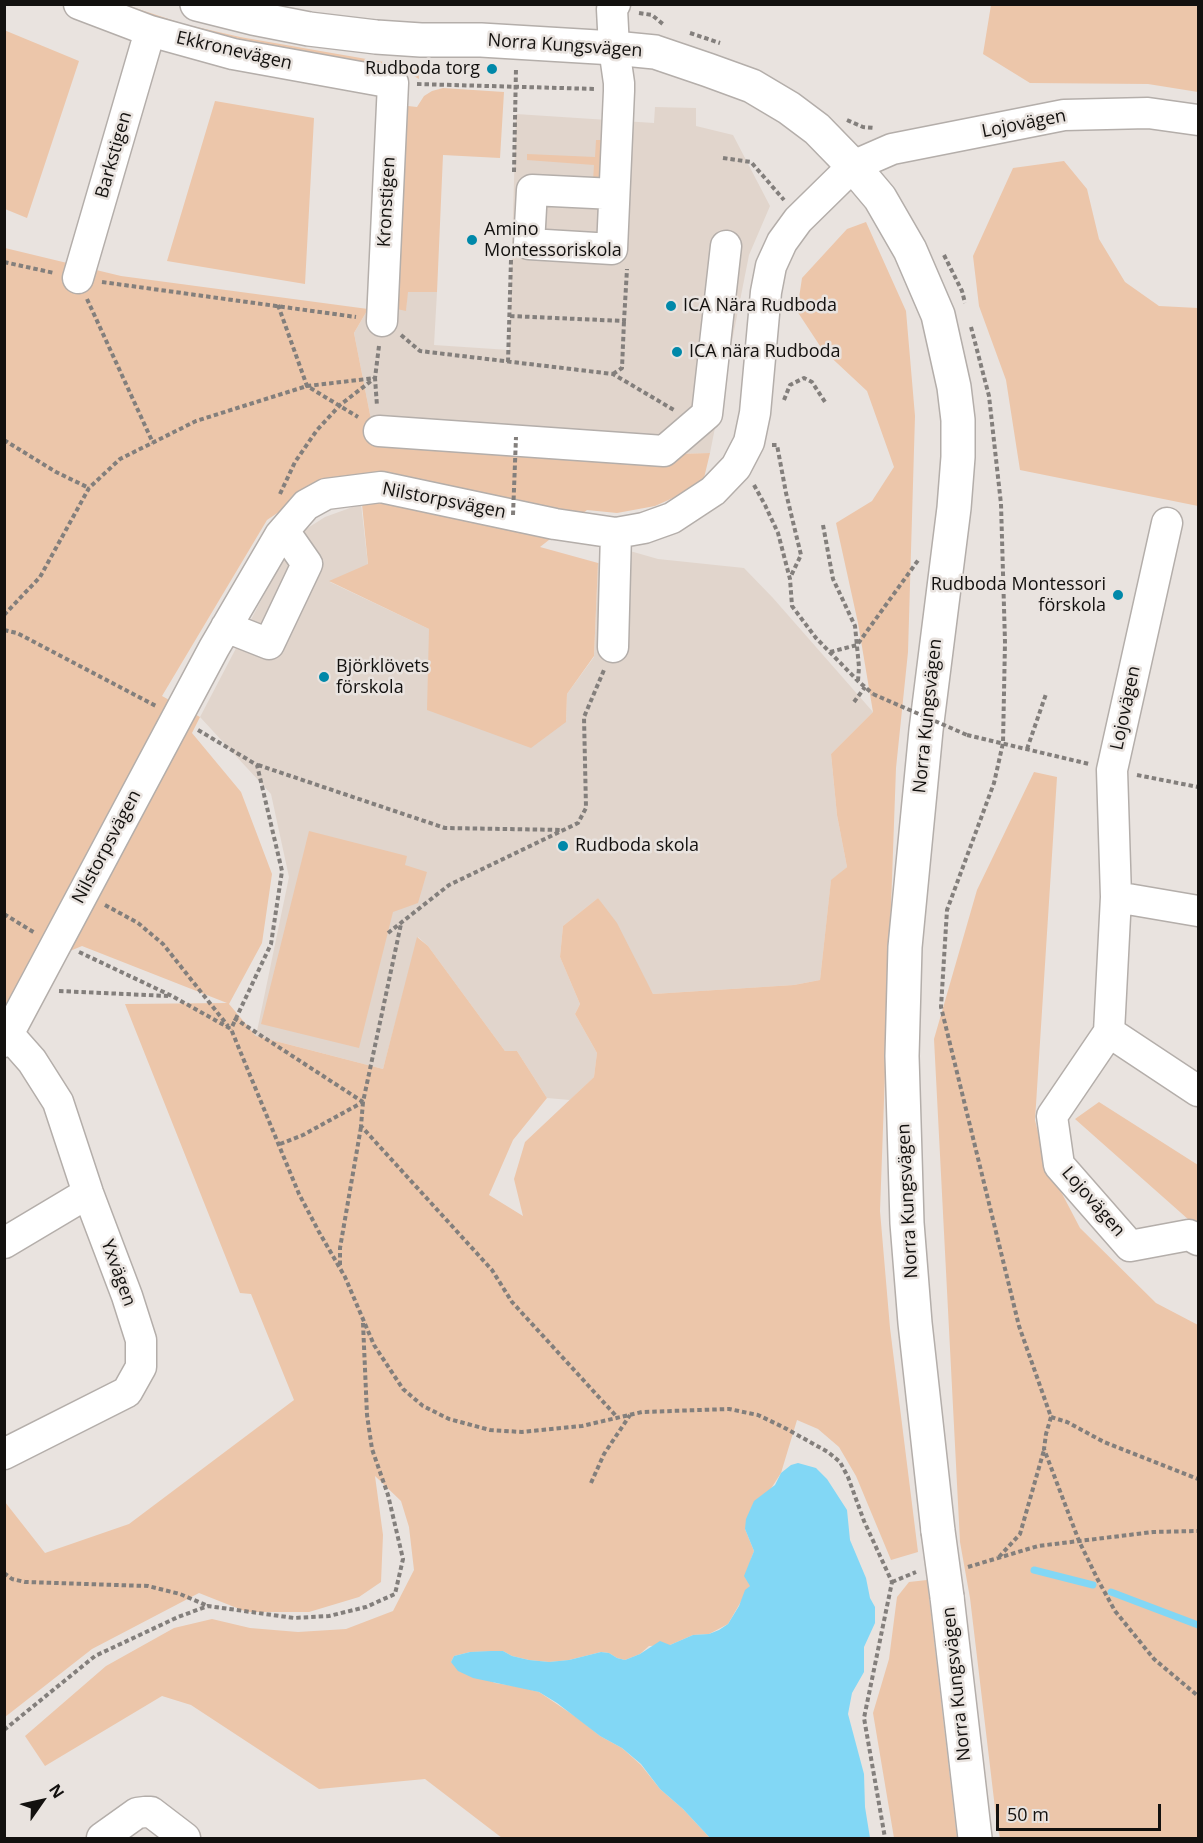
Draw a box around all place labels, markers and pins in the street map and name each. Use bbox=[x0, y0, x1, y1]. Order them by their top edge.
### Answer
place label: Rudboda torg bbox=[365, 58, 480, 80]
marker: Rudboda torg bbox=[485, 62, 499, 76]
place label: Amino Montessoriskola bbox=[484, 219, 622, 262]
marker: Amino Montessoriskola bbox=[465, 233, 479, 247]
place label: ICA Nära Rudboda bbox=[683, 295, 837, 317]
marker: ICA Nära Rudboda bbox=[664, 299, 678, 313]
place label: ICA nära Rudboda bbox=[689, 341, 841, 363]
marker: ICA nära Rudboda bbox=[670, 345, 684, 359]
place label: Rudboda Montessori förskola bbox=[931, 574, 1106, 616]
marker: Rudboda Montessori förskola bbox=[1111, 588, 1125, 602]
place label: Björklövets förskola bbox=[336, 656, 429, 698]
marker: Björklövets förskola bbox=[317, 670, 331, 684]
place label: Rudboda skola bbox=[575, 835, 699, 857]
marker: Rudboda skola bbox=[556, 839, 570, 853]

